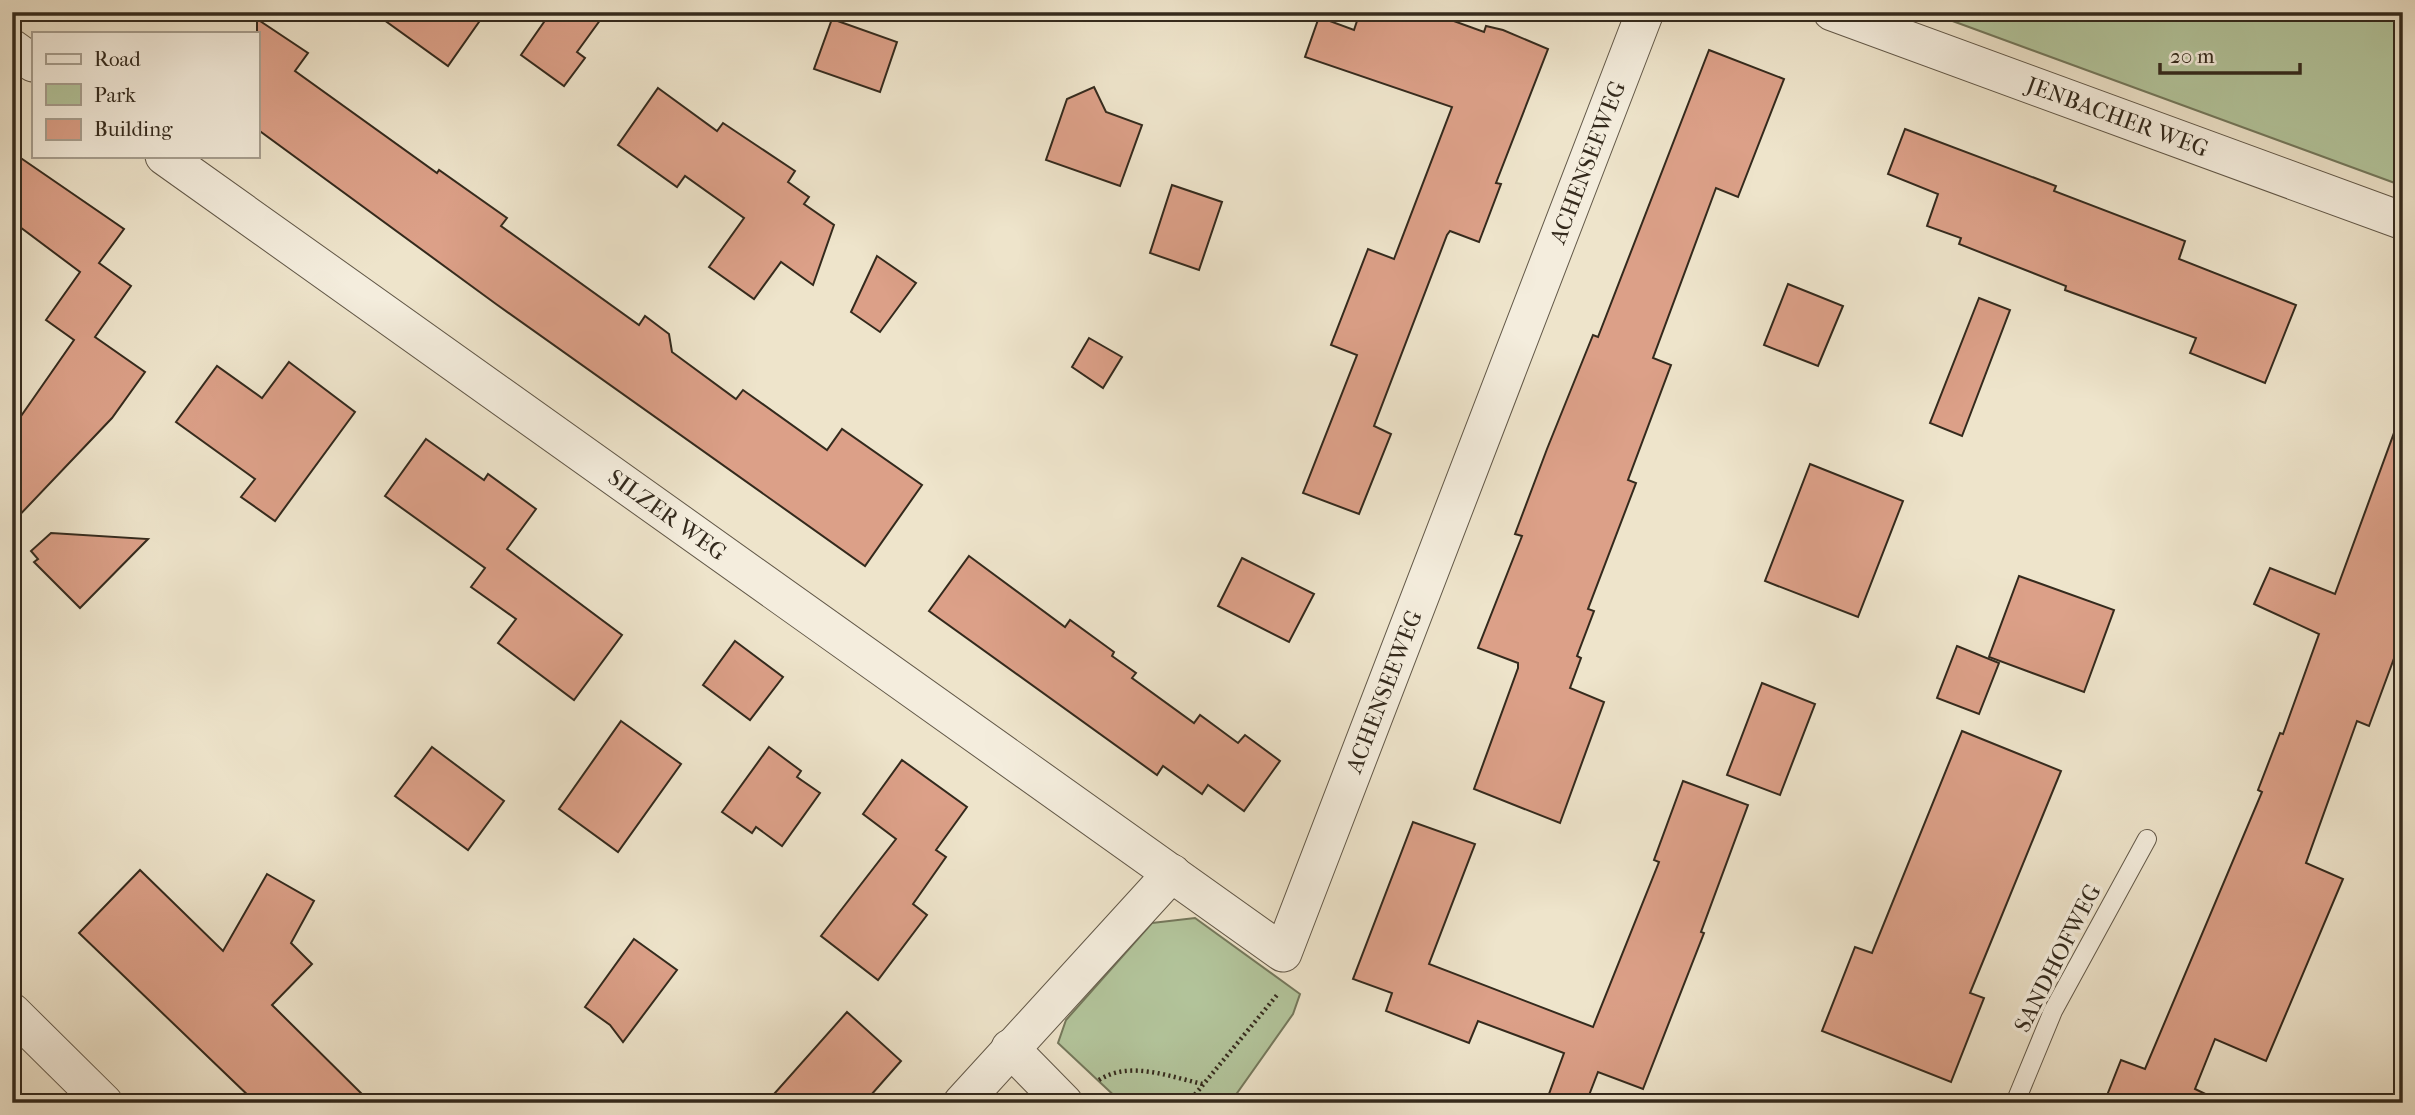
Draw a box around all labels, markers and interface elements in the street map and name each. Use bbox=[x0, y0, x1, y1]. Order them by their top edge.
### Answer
legend bbox=[32, 32, 259, 158]
scale bar bbox=[2160, 32, 2300, 76]
text: 20 m bbox=[2170, 44, 2215, 68]
text: Road bbox=[94, 47, 141, 71]
street label: JENBACHER WEG bbox=[2021, 71, 2212, 163]
street label: ACHENSEEWEG bbox=[1544, 77, 1631, 249]
text: Park bbox=[94, 83, 136, 107]
text: Building bbox=[94, 117, 173, 141]
street label: SILZER WEG bbox=[603, 464, 731, 566]
street label: ACHENSEEWEG bbox=[1340, 606, 1428, 778]
street label: SANDHOFWEG bbox=[2009, 880, 2106, 1037]

